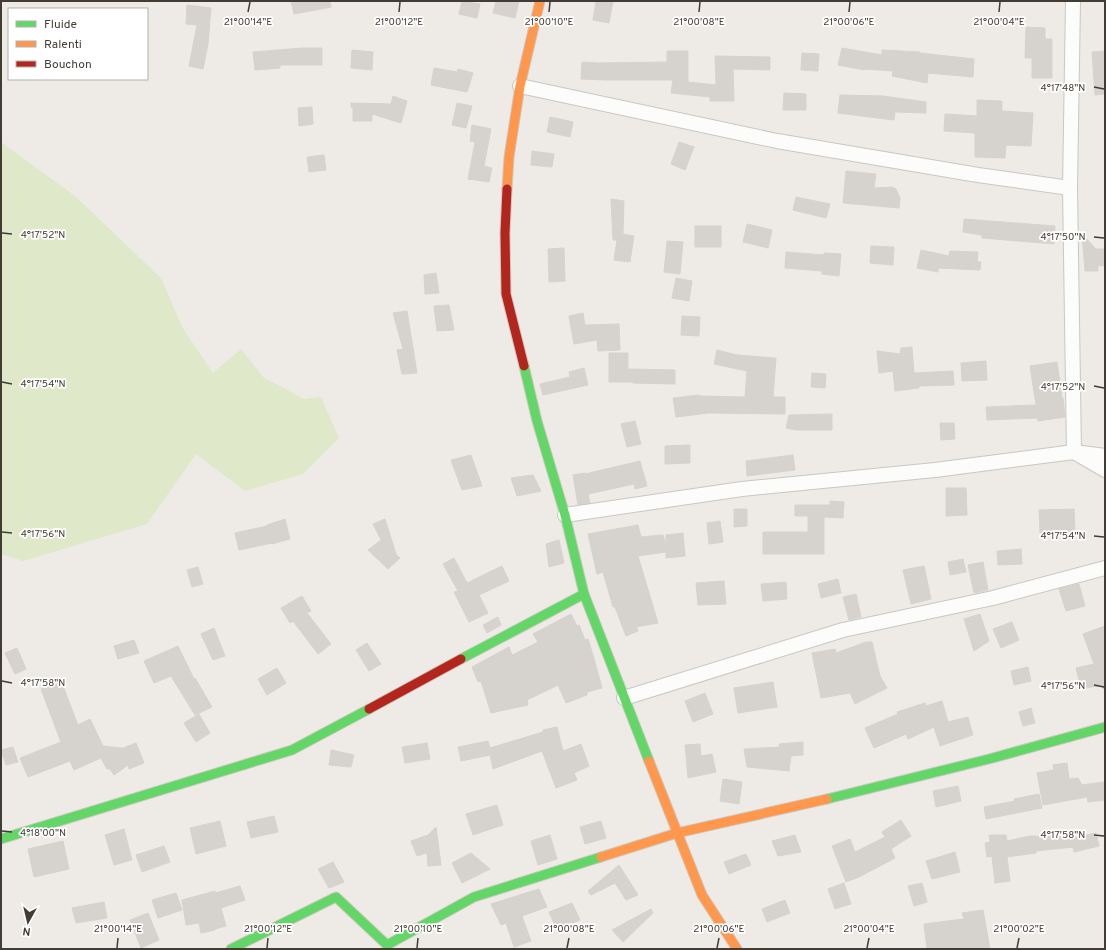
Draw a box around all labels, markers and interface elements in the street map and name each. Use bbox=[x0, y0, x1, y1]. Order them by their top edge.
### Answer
legend bbox=[8, 8, 148, 80]
text: 21°00'14"E bbox=[224, 16, 272, 29]
text: 21°00'12"E bbox=[375, 16, 423, 29]
text: 21°00'10"E bbox=[524, 16, 574, 29]
text: 21°00'08"E bbox=[673, 16, 725, 29]
text: 21°00'06"E bbox=[823, 16, 875, 29]
text: 21°00'04"E bbox=[973, 16, 1025, 29]
text: Fluide bbox=[44, 17, 77, 33]
text: Ralenti bbox=[44, 37, 82, 53]
text: Bouchon bbox=[44, 57, 92, 73]
text: 4°17'48"N bbox=[1041, 82, 1085, 95]
text: 4°17'52"N bbox=[21, 229, 65, 242]
text: 4°17'50"N bbox=[1040, 231, 1086, 244]
text: 4°17'54"N bbox=[20, 378, 66, 391]
text: 4°17'52"N bbox=[1041, 381, 1085, 394]
text: 4°17'56"N bbox=[21, 528, 65, 541]
text: 4°17'54"N bbox=[1040, 530, 1086, 543]
text: 4°17'58"N bbox=[21, 677, 65, 690]
text: 4°17'56"N bbox=[1041, 680, 1085, 693]
text: 4°18'00"N bbox=[20, 827, 66, 840]
text: 4°17'58"N bbox=[1041, 829, 1085, 842]
north arrow bbox=[8, 902, 48, 942]
text: N bbox=[22, 923, 32, 938]
text: 21°00'14"E bbox=[94, 923, 142, 936]
text: 21°00'12"E bbox=[244, 923, 292, 936]
text: 21°00'10"E bbox=[393, 923, 443, 936]
text: 21°00'08"E bbox=[543, 923, 595, 936]
text: 21°00'06"E bbox=[693, 923, 745, 936]
text: 21°00'04"E bbox=[843, 923, 895, 936]
text: 21°00'02"E bbox=[993, 923, 1045, 936]

